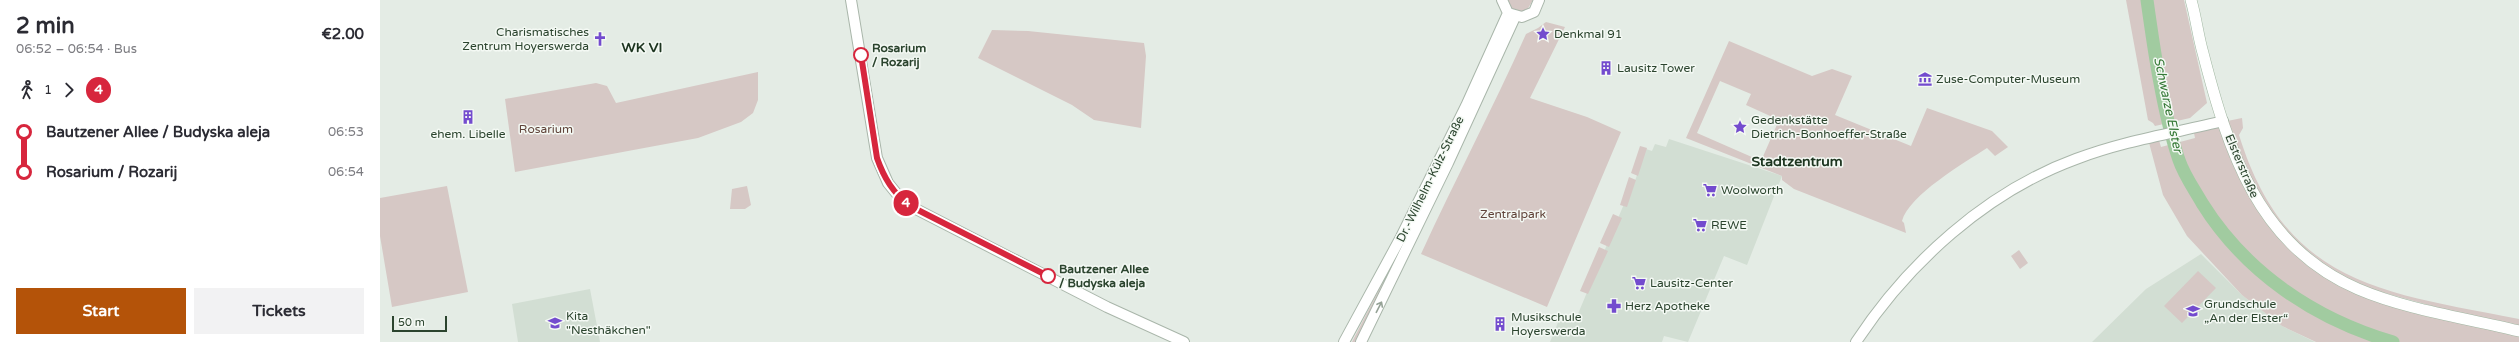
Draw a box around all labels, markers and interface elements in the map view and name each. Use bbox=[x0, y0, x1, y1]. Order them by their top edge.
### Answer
text: 2 min bbox=[16, 13, 75, 39]
text: €2.00 bbox=[322, 25, 364, 43]
place label: Charismatisches Zentrum Hoyerswerda bbox=[462, 25, 589, 53]
place icon: Denkmal 91 bbox=[1535, 26, 1551, 42]
place label: Denkmal 91 bbox=[1554, 27, 1622, 41]
church icon: Charismatisches Zentrum Hoyerswerda bbox=[592, 31, 608, 47]
district label: WK VI bbox=[622, 39, 662, 56]
text: 06:52 – 06:54 · Bus bbox=[16, 41, 137, 57]
place label: Rosarium / Rozarij bbox=[872, 41, 926, 70]
marker: Rosarium / Rozarij bbox=[853, 47, 869, 63]
water label: Schwarze Elster bbox=[2150, 56, 2186, 156]
building icon: Lausitz Tower bbox=[1598, 60, 1614, 76]
place label: Lausitz Tower bbox=[1617, 61, 1695, 75]
museum icon: Zuse-Computer-Museum bbox=[1917, 71, 1933, 87]
place label: Zuse-Computer-Museum bbox=[1936, 72, 2080, 86]
icon: walk bbox=[16, 79, 38, 101]
icon: forward bbox=[58, 79, 80, 101]
text: 4 bbox=[94, 81, 103, 98]
text: 1 bbox=[44, 82, 52, 98]
building icon: ehem. Libelle bbox=[460, 109, 476, 125]
place label: Gedenkstätte Dietrich-Bonhoeffer-Straße bbox=[1751, 113, 1907, 141]
street label: Dr.-Wilhelm-Külz-Straße bbox=[1393, 114, 1467, 244]
place icon: Gedenkstätte Dietrich-Bonhoeffer-Straße bbox=[1732, 119, 1748, 135]
park label: Rosarium bbox=[519, 122, 573, 136]
text: Bautzener Allee / Budyska aleja bbox=[46, 123, 270, 141]
text: 06:53 bbox=[328, 124, 364, 140]
place label: ehem. Libelle bbox=[430, 127, 506, 141]
street label: Elsterstraße bbox=[2222, 132, 2262, 200]
district label: Stadtzentrum bbox=[1751, 153, 1843, 170]
text: Rosarium / Rozarij bbox=[46, 163, 177, 181]
text: 06:54 bbox=[328, 164, 364, 180]
supermarket icon: Woolworth bbox=[1702, 182, 1718, 198]
place label: Woolworth bbox=[1721, 183, 1783, 197]
line badge: 4 bbox=[893, 190, 919, 216]
text: 4 bbox=[902, 194, 910, 211]
park label: Zentralpark bbox=[1480, 207, 1546, 221]
supermarket icon: REWE bbox=[1692, 217, 1708, 233]
place label: REWE bbox=[1711, 218, 1747, 232]
place label: Bautzener Allee / Budyska aleja bbox=[1059, 262, 1149, 291]
marker: Bautzener Allee / Budyska aleja bbox=[1040, 268, 1056, 284]
supermarket icon: Lausitz-Center bbox=[1631, 275, 1647, 291]
place label: Lausitz-Center bbox=[1650, 276, 1734, 290]
button: Start bbox=[16, 288, 186, 334]
button: Tickets bbox=[194, 288, 364, 334]
place label: Grundschule „An der Elster“ bbox=[2204, 297, 2288, 325]
pharmacy icon: Herz Apotheke bbox=[1606, 298, 1622, 314]
place label: Herz Apotheke bbox=[1625, 299, 1710, 313]
one-way arrow bbox=[1376, 301, 1383, 313]
school or university icon: Grundschule „An der Elster“ bbox=[2185, 303, 2201, 319]
place label: Kita "Nesthäkchen" bbox=[566, 309, 651, 337]
place label: Musikschule Hoyerswerda bbox=[1511, 310, 1586, 338]
scale bar bbox=[392, 314, 447, 333]
school or university icon: Kita "Nesthäkchen" bbox=[547, 315, 563, 331]
text: 50 m bbox=[398, 316, 425, 329]
building icon: Musikschule Hoyerswerda bbox=[1492, 316, 1508, 332]

